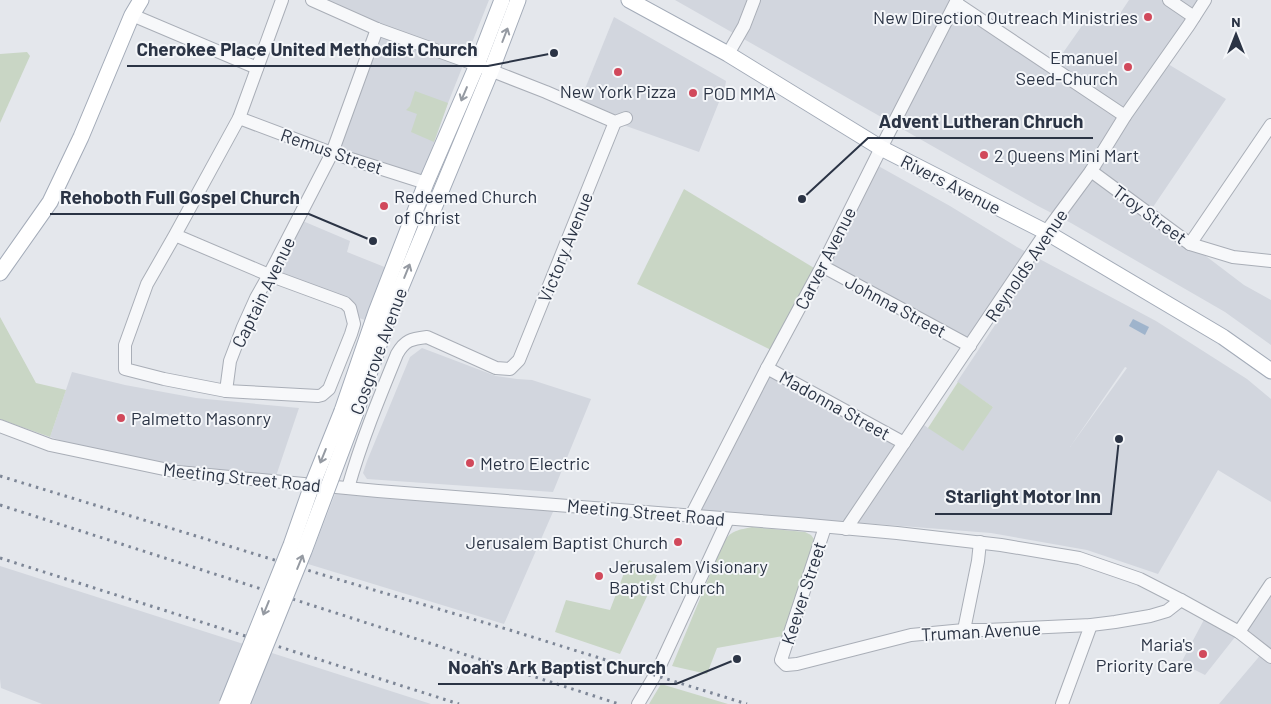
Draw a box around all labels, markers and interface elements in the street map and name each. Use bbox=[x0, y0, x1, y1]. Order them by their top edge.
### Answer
place label: New Direction Outreach Ministries bbox=[873, 6, 1138, 28]
north arrow bbox=[1211, 10, 1261, 60]
marker: New Direction Outreach Ministries bbox=[1142, 11, 1154, 23]
text: N bbox=[1231, 13, 1241, 30]
one-way arrow bbox=[501, 28, 510, 43]
callout: Cherokee Place United Methodist Church bbox=[127, 32, 488, 66]
text: Cherokee Place United Methodist Church bbox=[136, 37, 478, 60]
place label: Emanuel Seed-Church bbox=[1016, 46, 1118, 89]
marker: Emanuel Seed-Church bbox=[1122, 61, 1134, 73]
marker: New York Pizza bbox=[612, 66, 624, 78]
place label: New York Pizza bbox=[560, 80, 676, 102]
place label: POD MMA bbox=[703, 82, 776, 104]
one-way arrow bbox=[459, 86, 469, 101]
marker: POD MMA bbox=[687, 87, 699, 99]
callout: Advent Lutheran Chruch bbox=[868, 104, 1093, 138]
text: Advent Lutheran Chruch bbox=[879, 109, 1083, 132]
street label: Remus Street bbox=[278, 123, 386, 179]
place label: 2 Queens Mini Mart bbox=[994, 144, 1139, 166]
street label: Rivers Avenue bbox=[897, 149, 1005, 219]
marker: 2 Queens Mini Mart bbox=[978, 149, 990, 161]
callout: Rehoboth Full Gospel Church bbox=[50, 180, 309, 214]
street label: Troy Street bbox=[1109, 180, 1191, 248]
text: Rehoboth Full Gospel Church bbox=[60, 185, 300, 208]
place label: Redeemed Church of Christ bbox=[394, 185, 537, 228]
street label: Victory Avenue bbox=[533, 189, 597, 305]
marker: Redeemed Church of Christ bbox=[378, 200, 390, 212]
street label: Carver Avenue bbox=[790, 203, 860, 313]
street label: Reynolds Avenue bbox=[980, 204, 1072, 326]
street label: Captain Avenue bbox=[227, 233, 299, 351]
one-way arrow bbox=[403, 264, 413, 279]
street label: Johnna Street bbox=[842, 270, 950, 342]
street label: Cosgrove Avenue bbox=[345, 284, 411, 418]
street label: Madonna Street bbox=[776, 366, 894, 444]
place label: Palmetto Masonry bbox=[131, 407, 271, 429]
marker: Palmetto Masonry bbox=[115, 412, 127, 424]
one-way arrow bbox=[318, 448, 328, 463]
place label: Metro Electric bbox=[480, 452, 590, 474]
marker: Metro Electric bbox=[464, 457, 476, 469]
street label: Meeting Street Road bbox=[162, 458, 322, 496]
callout: Starlight Motor Inn bbox=[935, 480, 1111, 514]
text: Starlight Motor Inn bbox=[945, 484, 1101, 507]
street label: Meeting Street Road bbox=[566, 494, 726, 530]
place label: Jerusalem Baptist Church bbox=[466, 531, 668, 553]
marker: Jerusalem Baptist Church bbox=[672, 536, 684, 548]
street label: Keever Street bbox=[776, 539, 830, 647]
one-way arrow bbox=[296, 555, 305, 570]
place label: Jerusalem Visionary Baptist Church bbox=[609, 555, 768, 598]
marker: Jerusalem Visionary Baptist Church bbox=[593, 570, 605, 582]
one-way arrow bbox=[261, 600, 270, 615]
street label: Truman Avenue bbox=[920, 617, 1042, 645]
place label: Maria's Priority Care bbox=[1096, 633, 1193, 676]
marker: Maria's Priority Care bbox=[1197, 648, 1209, 660]
callout: Noah's Ark Baptist Church bbox=[438, 650, 676, 684]
text: Noah's Ark Baptist Church bbox=[448, 655, 666, 678]

